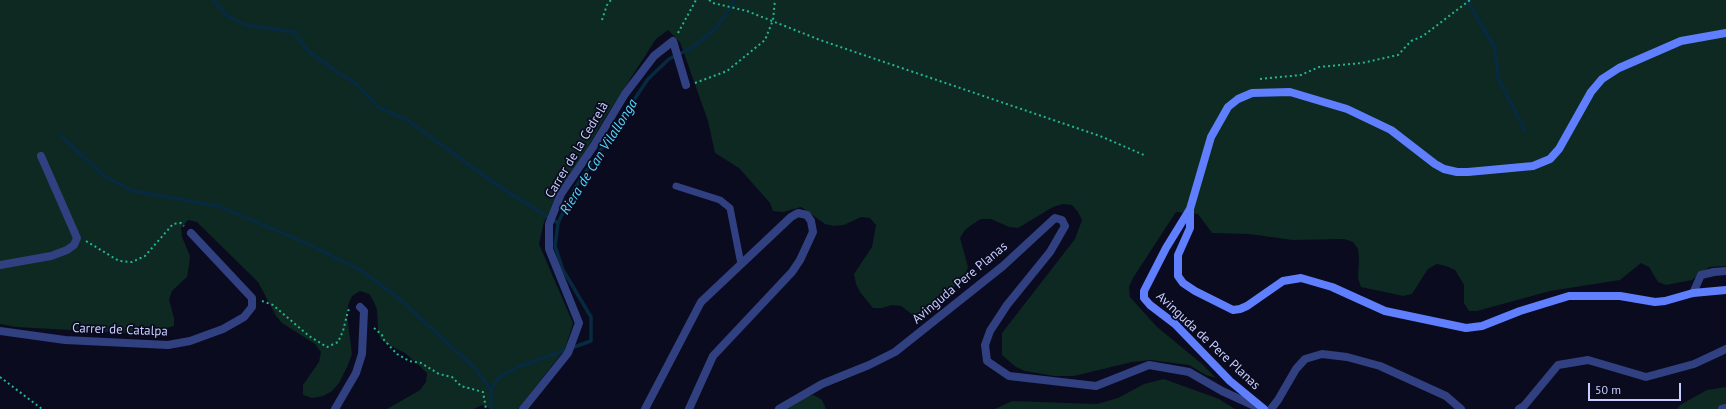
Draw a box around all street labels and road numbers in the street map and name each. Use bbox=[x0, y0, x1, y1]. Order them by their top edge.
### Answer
street label: Carrer de la Cedrelà bbox=[542, 99, 612, 201]
street label: Avinguda Pere Planas bbox=[909, 239, 1011, 327]
street label: Avinguda de Pere Planas bbox=[1153, 289, 1263, 393]
street label: Carrer de Catalpa bbox=[72, 321, 168, 339]

